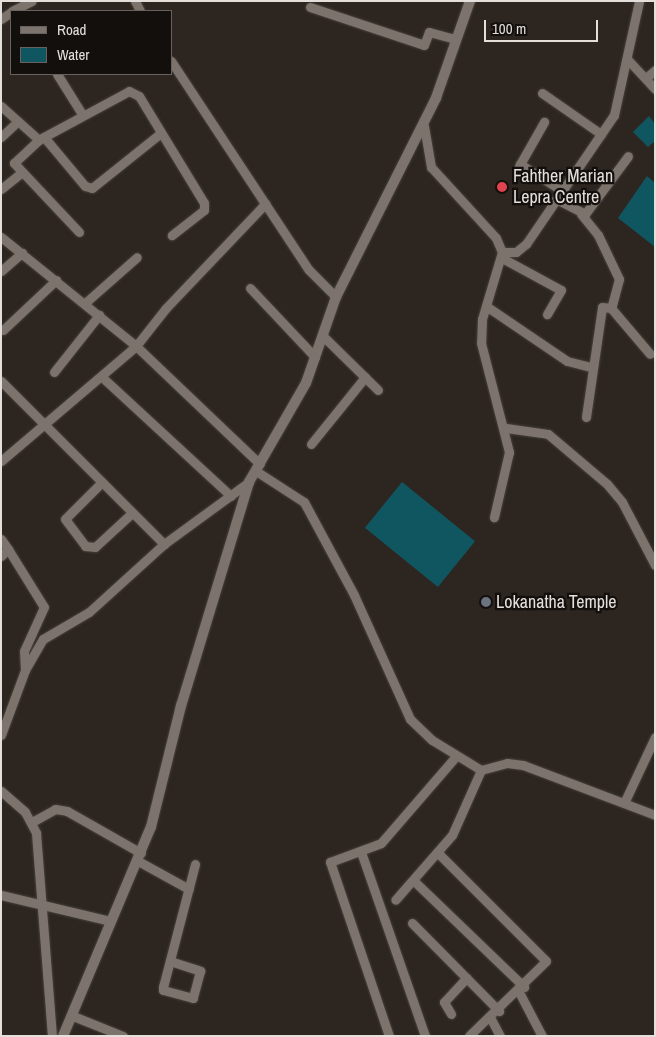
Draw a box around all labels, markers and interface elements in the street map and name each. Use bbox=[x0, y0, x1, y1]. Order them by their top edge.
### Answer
legend bbox=[10, 10, 172, 75]
scale bar bbox=[486, 10, 600, 42]
text: 100 m bbox=[492, 18, 526, 39]
text: Road bbox=[57, 19, 86, 40]
text: Water bbox=[57, 44, 89, 65]
place label: Fahther Marian Lepra Centre bbox=[513, 166, 613, 208]
marker: Fahther Marian Lepra Centre bbox=[495, 180, 509, 194]
place label: Lokanatha Temple bbox=[496, 591, 617, 613]
marker: Lokanatha Temple bbox=[480, 596, 492, 608]

